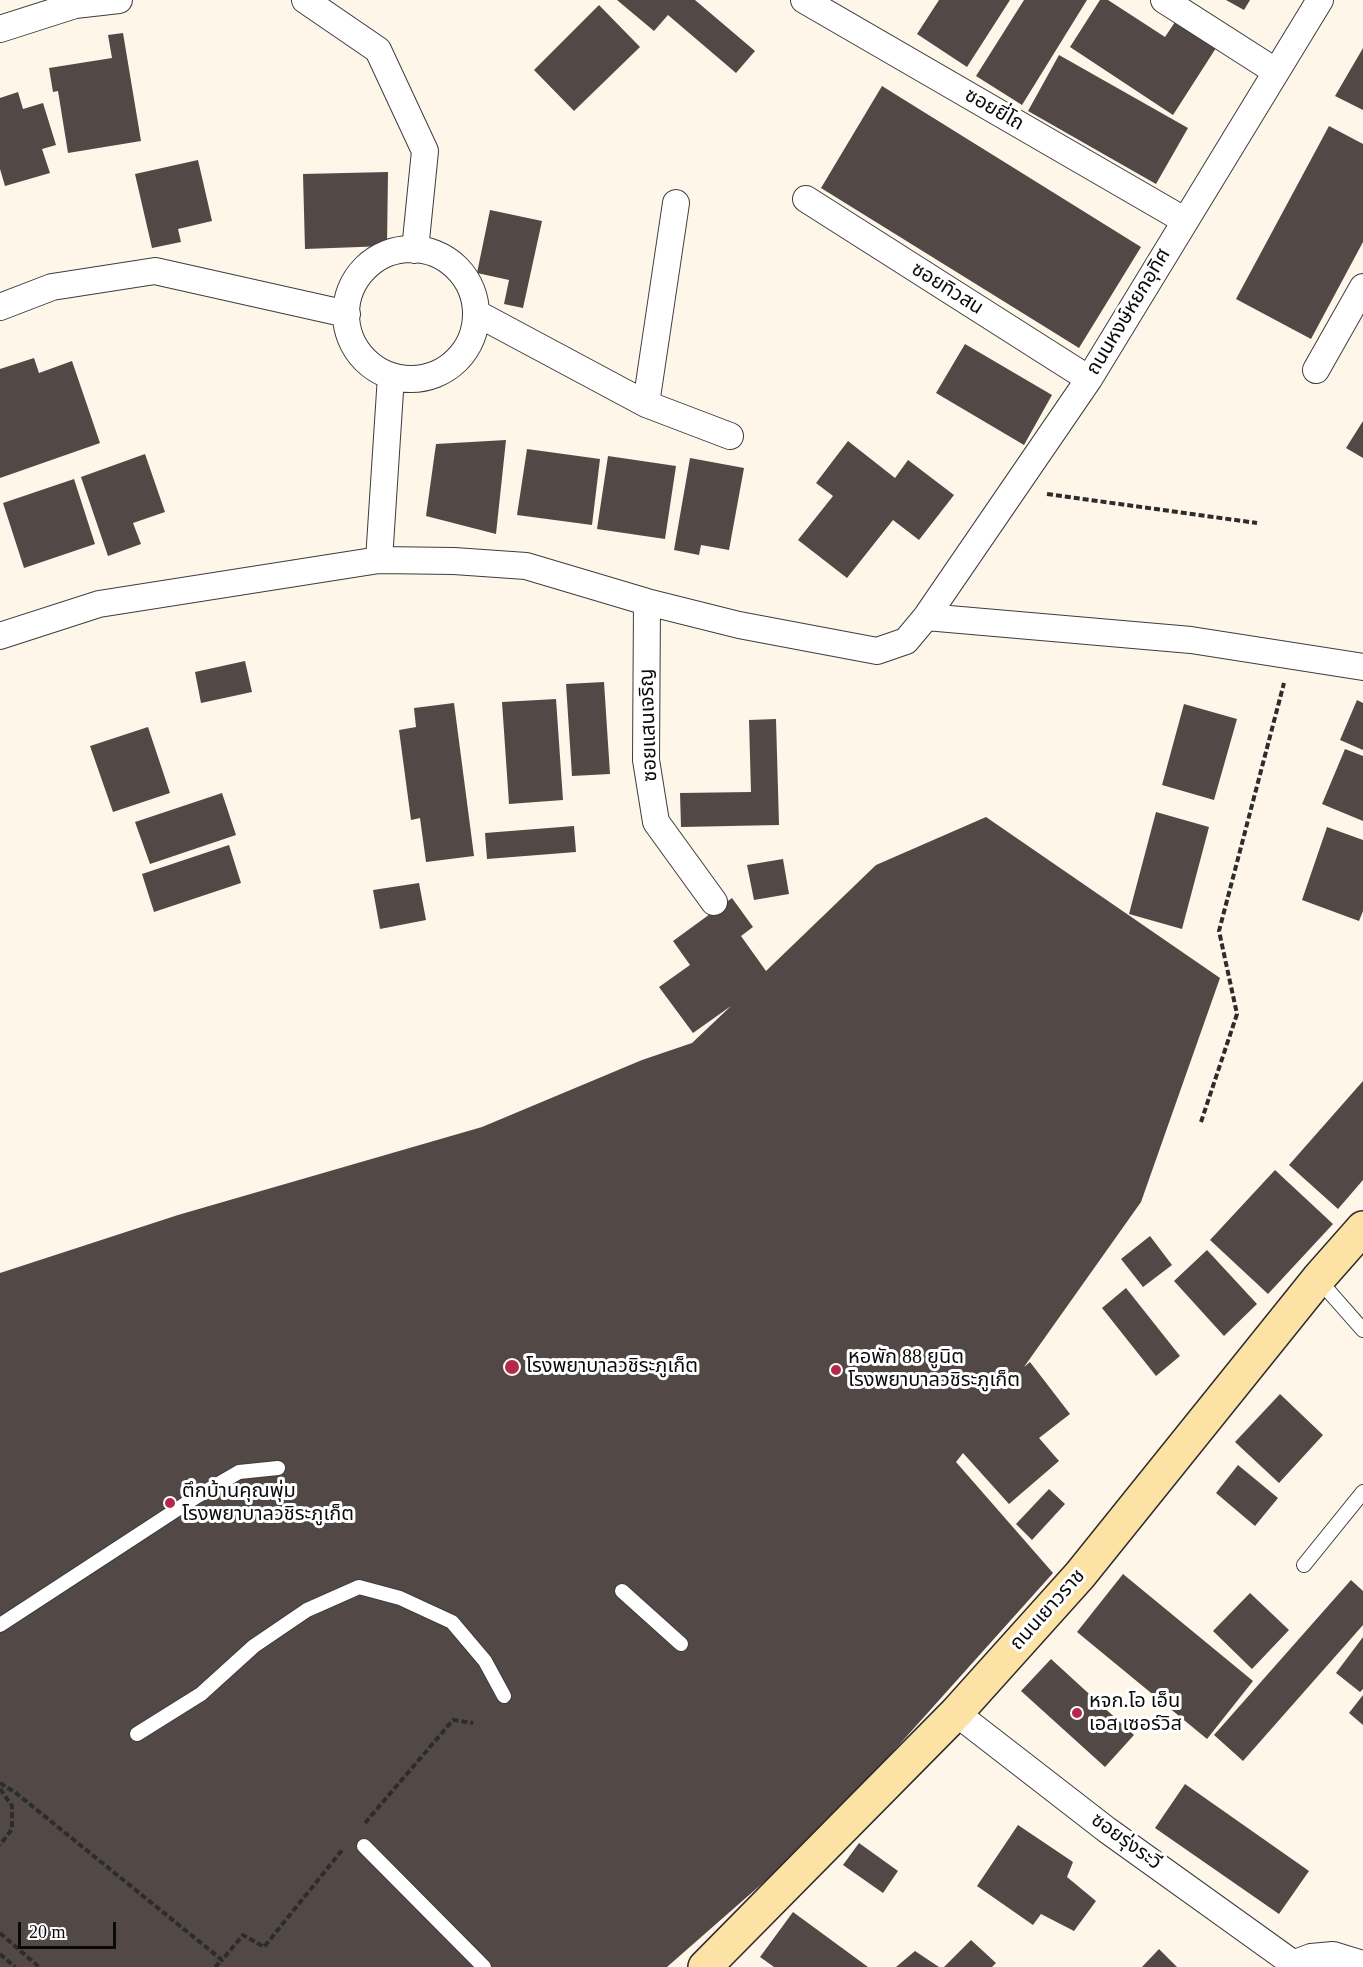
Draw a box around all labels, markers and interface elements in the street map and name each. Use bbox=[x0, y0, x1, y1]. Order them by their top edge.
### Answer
street label: ซอยยี่โถ bbox=[960, 84, 1028, 136]
street label: ถนนหงษ์หยกอุทิศ bbox=[1082, 244, 1176, 380]
street label: ซอยทิวสน bbox=[907, 258, 987, 320]
street label: ซอยแสนเจริญ bbox=[635, 668, 663, 782]
place label: หอพัก 88 ยูนิต โรงพยาบาลวชิระภูเก็ต bbox=[848, 1346, 1020, 1393]
place label: โรงพยาบาลวชิระภูเก็ต bbox=[526, 1355, 698, 1379]
marker: โรงพยาบาลวชิระภูเก็ต bbox=[503, 1358, 521, 1376]
marker: หอพัก 88 ยูนิต โรงพยาบาลวชิระภูเก็ต bbox=[829, 1363, 843, 1377]
place label: ตึกบ้านคุณพุ่ม โรงพยาบาลวชิระภูเก็ต bbox=[182, 1480, 354, 1527]
marker: ตึกบ้านคุณพุ่ม โรงพยาบาลวชิระภูเก็ต bbox=[163, 1496, 177, 1510]
street label: ถนนเยาวราช bbox=[1005, 1565, 1091, 1655]
place label: หจก.โอ เอ็น เอส เซอร์วิส bbox=[1089, 1690, 1182, 1737]
marker: หจก.โอ เอ็น เอส เซอร์วิส bbox=[1070, 1706, 1084, 1720]
street label: ซอยรุ่งระวี bbox=[1086, 1808, 1166, 1876]
scale bar bbox=[21, 1910, 118, 1948]
text: 20 m bbox=[29, 1922, 66, 1942]

